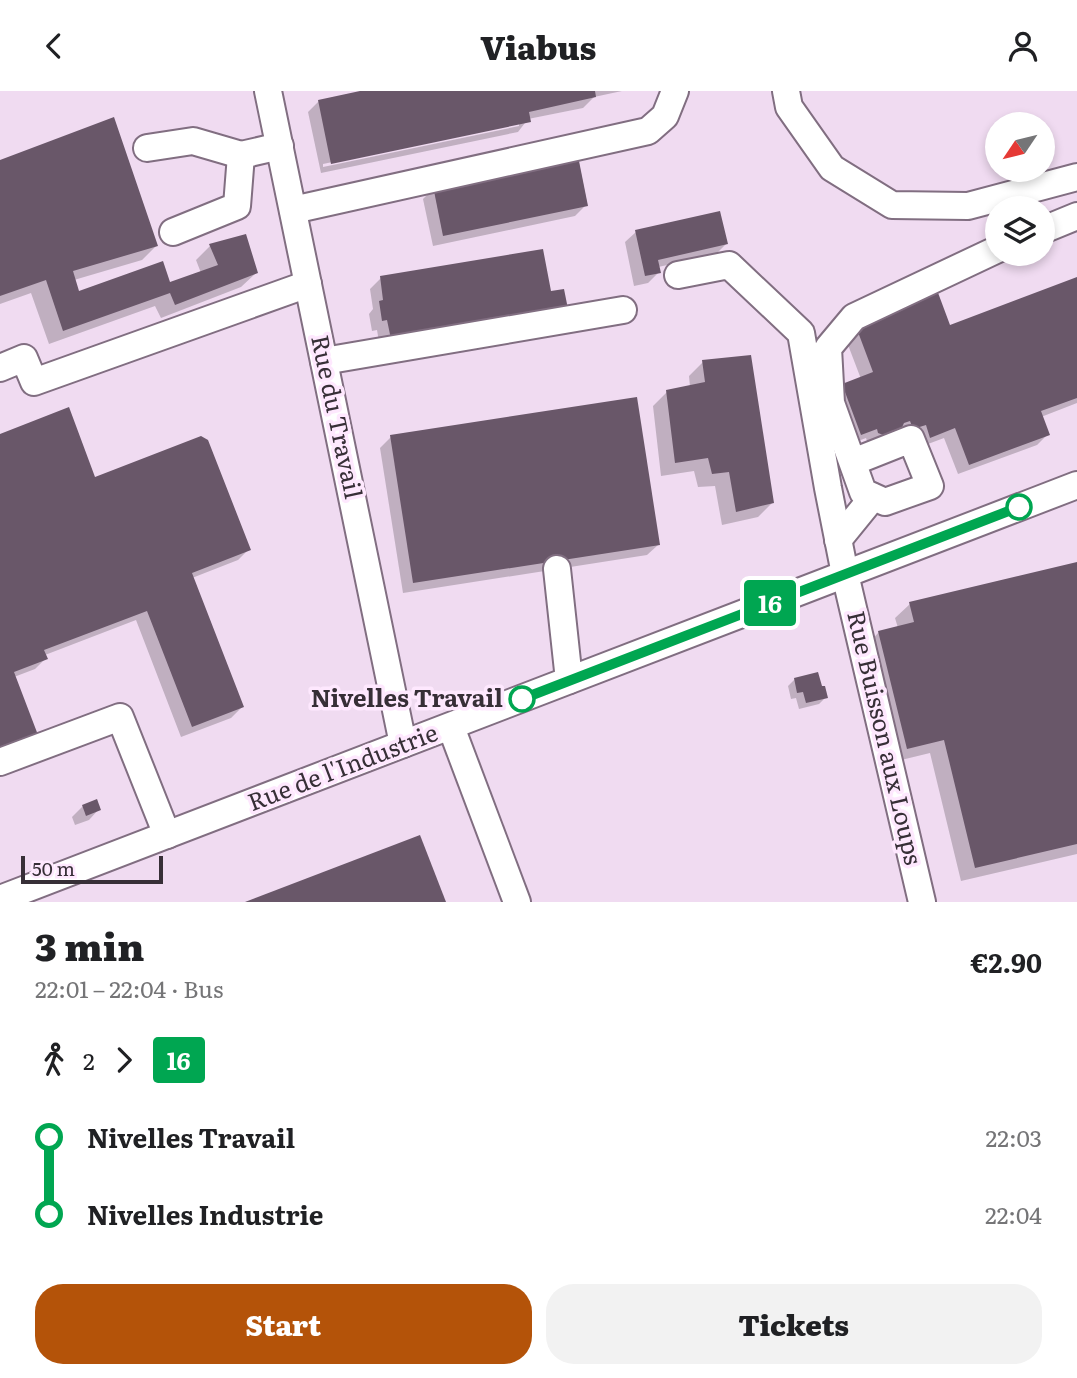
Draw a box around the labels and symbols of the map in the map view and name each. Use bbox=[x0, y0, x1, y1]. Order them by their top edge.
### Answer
north arrow bbox=[985, 112, 1055, 182]
street label: Rue du Travail bbox=[304, 331, 373, 502]
unlabelled marker bbox=[1006, 494, 1032, 520]
line badge: 16 bbox=[738, 580, 802, 626]
street label: Rue Buisson aux Loups bbox=[840, 607, 933, 868]
place label: Nivelles Travail bbox=[311, 679, 503, 714]
marker: Nivelles Travail bbox=[509, 686, 535, 712]
street label: Rue de l'Industrie bbox=[242, 713, 442, 818]
scale bar bbox=[21, 853, 163, 885]

